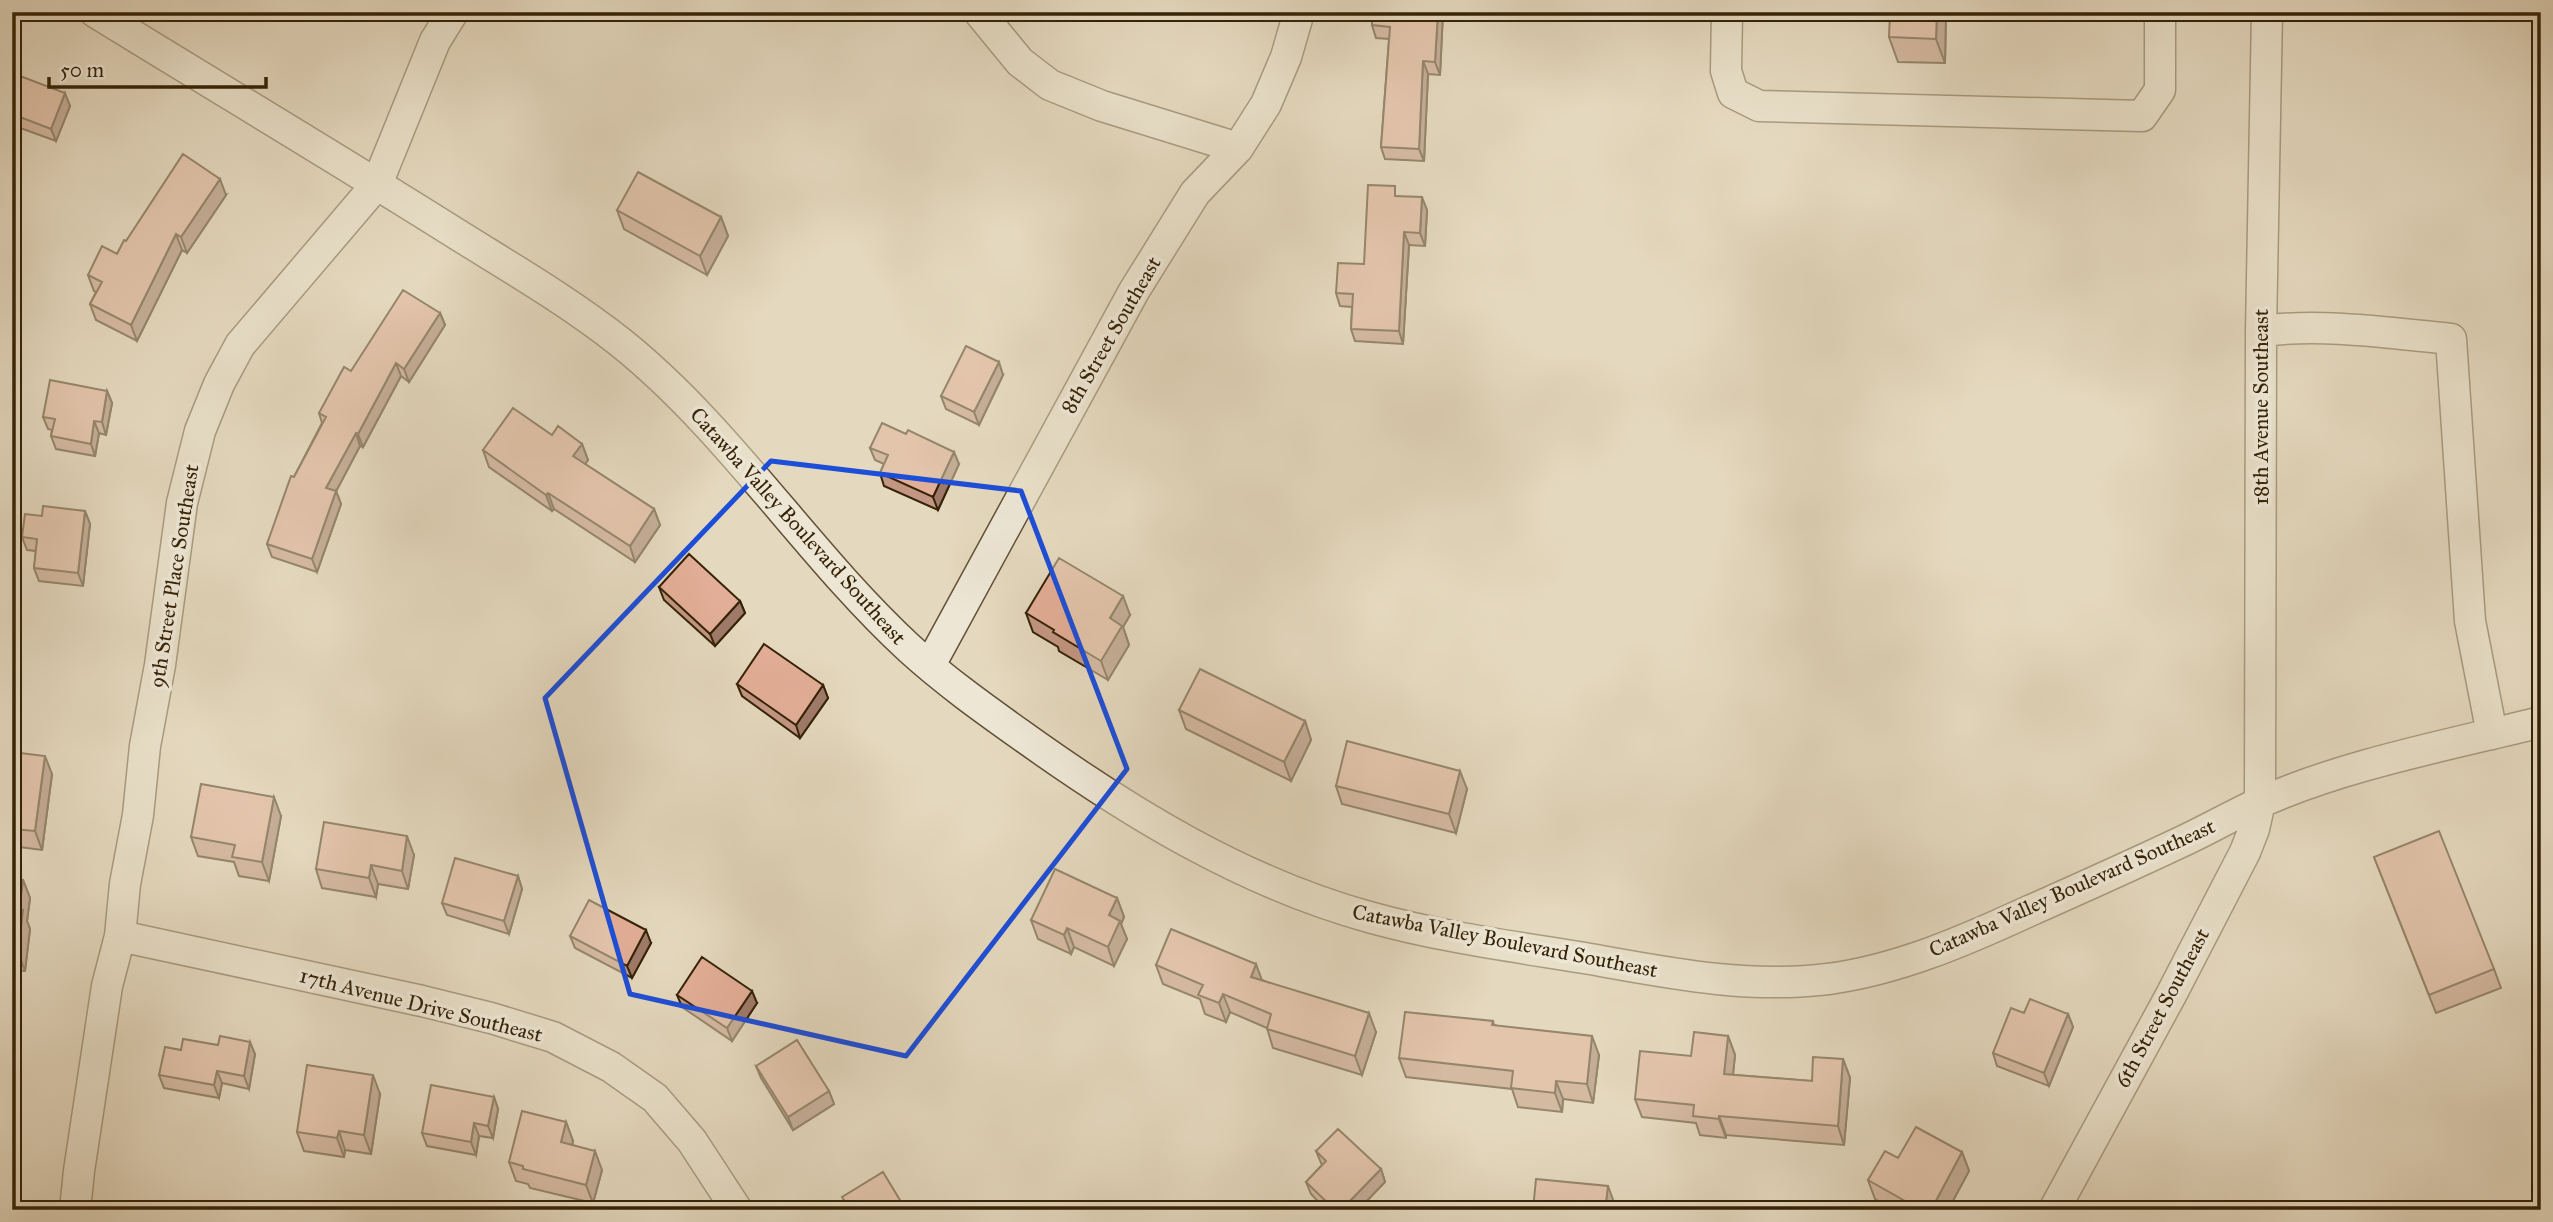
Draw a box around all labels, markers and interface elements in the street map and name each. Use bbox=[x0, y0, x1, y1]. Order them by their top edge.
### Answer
scale bar bbox=[49, 46, 266, 90]
text: 50 m bbox=[60, 57, 105, 83]
street label: 8th Street Southeast bbox=[1055, 251, 1167, 418]
street label: 18th Avenue Southeast bbox=[2248, 308, 2274, 505]
street label: Catawba Valley Boulevard Southeast bbox=[684, 402, 912, 650]
street label: 9th Street Place Southeast bbox=[143, 462, 205, 690]
street label: Catawba Valley Boulevard Southeast bbox=[1925, 813, 2220, 963]
street label: Catawba Valley Boulevard Southeast bbox=[1350, 899, 1660, 983]
street label: 6th Street Southeast bbox=[2109, 923, 2215, 1092]
street label: 17th Avenue Drive Southeast bbox=[297, 962, 546, 1048]

